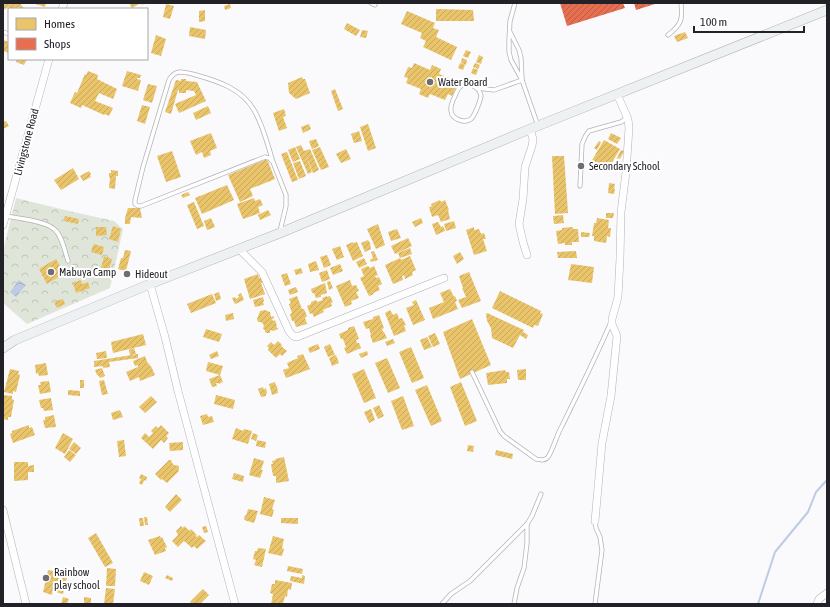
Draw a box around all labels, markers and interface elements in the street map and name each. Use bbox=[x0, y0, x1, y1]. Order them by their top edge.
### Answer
legend bbox=[8, 8, 148, 60]
scale bar bbox=[694, 8, 804, 34]
text: 100 m bbox=[700, 15, 727, 29]
text: Homes bbox=[44, 17, 75, 31]
text: Shops bbox=[44, 37, 70, 51]
place label: Water Board bbox=[438, 76, 488, 88]
marker: Water Board bbox=[425, 77, 435, 87]
street label: Livingstone Road bbox=[11, 107, 41, 177]
place label: Secondary School bbox=[589, 160, 660, 172]
marker: Secondary School bbox=[576, 161, 586, 171]
place label: Mabuya Camp bbox=[59, 266, 116, 278]
marker: Mabuya Camp bbox=[46, 267, 56, 277]
place label: Hideout bbox=[135, 268, 168, 280]
marker: Hideout bbox=[122, 269, 132, 279]
place label: Rainbow play school bbox=[54, 566, 100, 591]
marker: Rainbow play school bbox=[41, 573, 51, 583]

